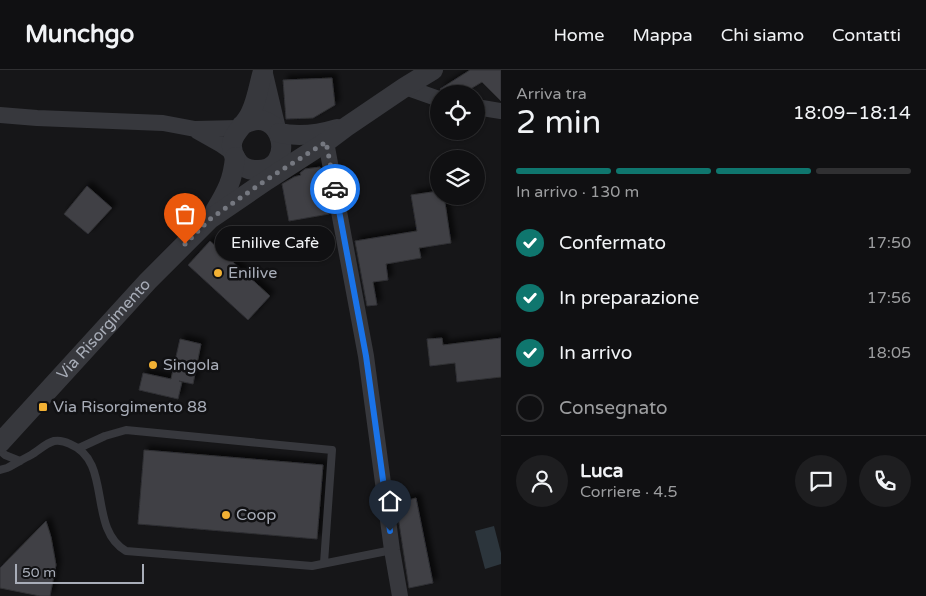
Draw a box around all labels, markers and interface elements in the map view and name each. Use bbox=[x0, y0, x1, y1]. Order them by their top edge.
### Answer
text: Munchgo bbox=[25, 20, 134, 49]
text: Home bbox=[553, 24, 604, 46]
text: Mappa bbox=[632, 24, 693, 46]
text: Chi siamo bbox=[721, 24, 804, 46]
text: Contatti bbox=[832, 24, 901, 46]
text: Arriva tra bbox=[516, 84, 587, 104]
map controls bbox=[430, 85, 485, 205]
button: locate bbox=[430, 85, 485, 140]
text: 18:09–18:14 bbox=[793, 102, 911, 124]
text: 2 min bbox=[516, 104, 601, 142]
button: layers bbox=[430, 150, 485, 205]
courier bbox=[310, 164, 360, 214]
icon: car bbox=[321, 175, 349, 203]
text: In arrivo · 130 m bbox=[516, 182, 639, 202]
pin bbox=[164, 193, 206, 244]
icon: bag bbox=[171, 200, 199, 228]
callout: Enilive Cafè bbox=[215, 226, 335, 262]
icon: check bbox=[516, 229, 544, 257]
text: Confermato bbox=[559, 232, 666, 254]
text: Enilive Cafè bbox=[231, 233, 319, 253]
text: 17:50 bbox=[867, 233, 911, 253]
place label: Enilive bbox=[228, 263, 277, 283]
marker: Enilive bbox=[212, 267, 224, 279]
street label: Via Risorgimento bbox=[53, 275, 155, 384]
icon: check bbox=[516, 284, 544, 312]
text: In preparazione bbox=[559, 287, 699, 309]
text: 17:56 bbox=[867, 288, 911, 308]
icon: check bbox=[516, 339, 544, 367]
text: In arrivo bbox=[559, 342, 632, 364]
text: 18:05 bbox=[867, 343, 911, 363]
place label: Singola bbox=[163, 355, 219, 375]
marker: Singola bbox=[147, 359, 159, 371]
place label: Via Risorgimento 88 bbox=[53, 397, 207, 417]
text: Consegnato bbox=[559, 397, 668, 419]
marker: Via Risorgimento 88 bbox=[37, 401, 49, 413]
button: person bbox=[516, 455, 568, 507]
button: chat bbox=[795, 455, 847, 507]
button: phone bbox=[859, 455, 911, 507]
text: Luca bbox=[580, 460, 623, 482]
pin bbox=[369, 480, 411, 531]
text: Corriere · 4.5 bbox=[580, 482, 678, 502]
icon: home bbox=[376, 487, 404, 515]
place label: Coop bbox=[236, 505, 276, 525]
marker: Coop bbox=[220, 509, 232, 521]
scale bar bbox=[15, 561, 144, 584]
text: 50 m bbox=[22, 564, 56, 581]

